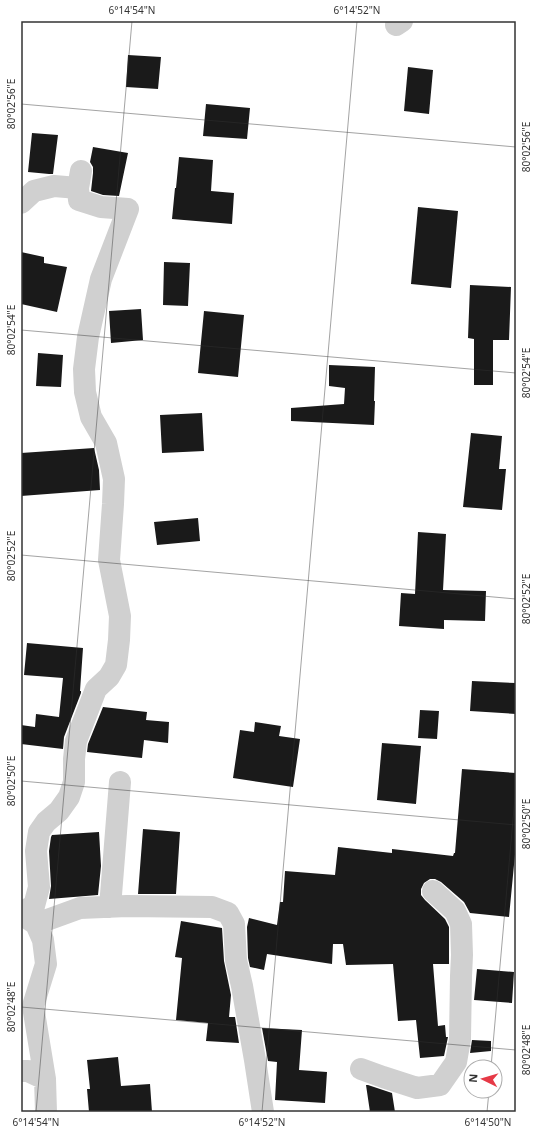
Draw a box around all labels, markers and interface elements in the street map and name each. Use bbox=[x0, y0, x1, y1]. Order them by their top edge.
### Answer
text: 6°14'54"N bbox=[109, 3, 155, 17]
text: 6°14'52"N bbox=[334, 3, 380, 17]
text: 80°02'56"E bbox=[4, 79, 18, 129]
text: 80°02'56"E bbox=[519, 122, 533, 172]
text: 80°02'54"E bbox=[4, 305, 18, 355]
text: 80°02'54"E bbox=[519, 348, 533, 398]
text: 80°02'52"E bbox=[4, 531, 18, 581]
text: 80°02'52"E bbox=[519, 574, 533, 624]
text: 80°02'50"E bbox=[4, 756, 18, 806]
text: 80°02'50"E bbox=[519, 799, 533, 849]
text: 80°02'48"E bbox=[4, 982, 18, 1032]
text: 80°02'48"E bbox=[519, 1025, 533, 1075]
north arrow bbox=[463, 1059, 503, 1099]
text: N bbox=[465, 1073, 480, 1083]
text: 6°14'54"N bbox=[13, 1115, 59, 1129]
text: 6°14'52"N bbox=[239, 1115, 285, 1129]
text: 6°14'50"N bbox=[465, 1115, 511, 1129]

